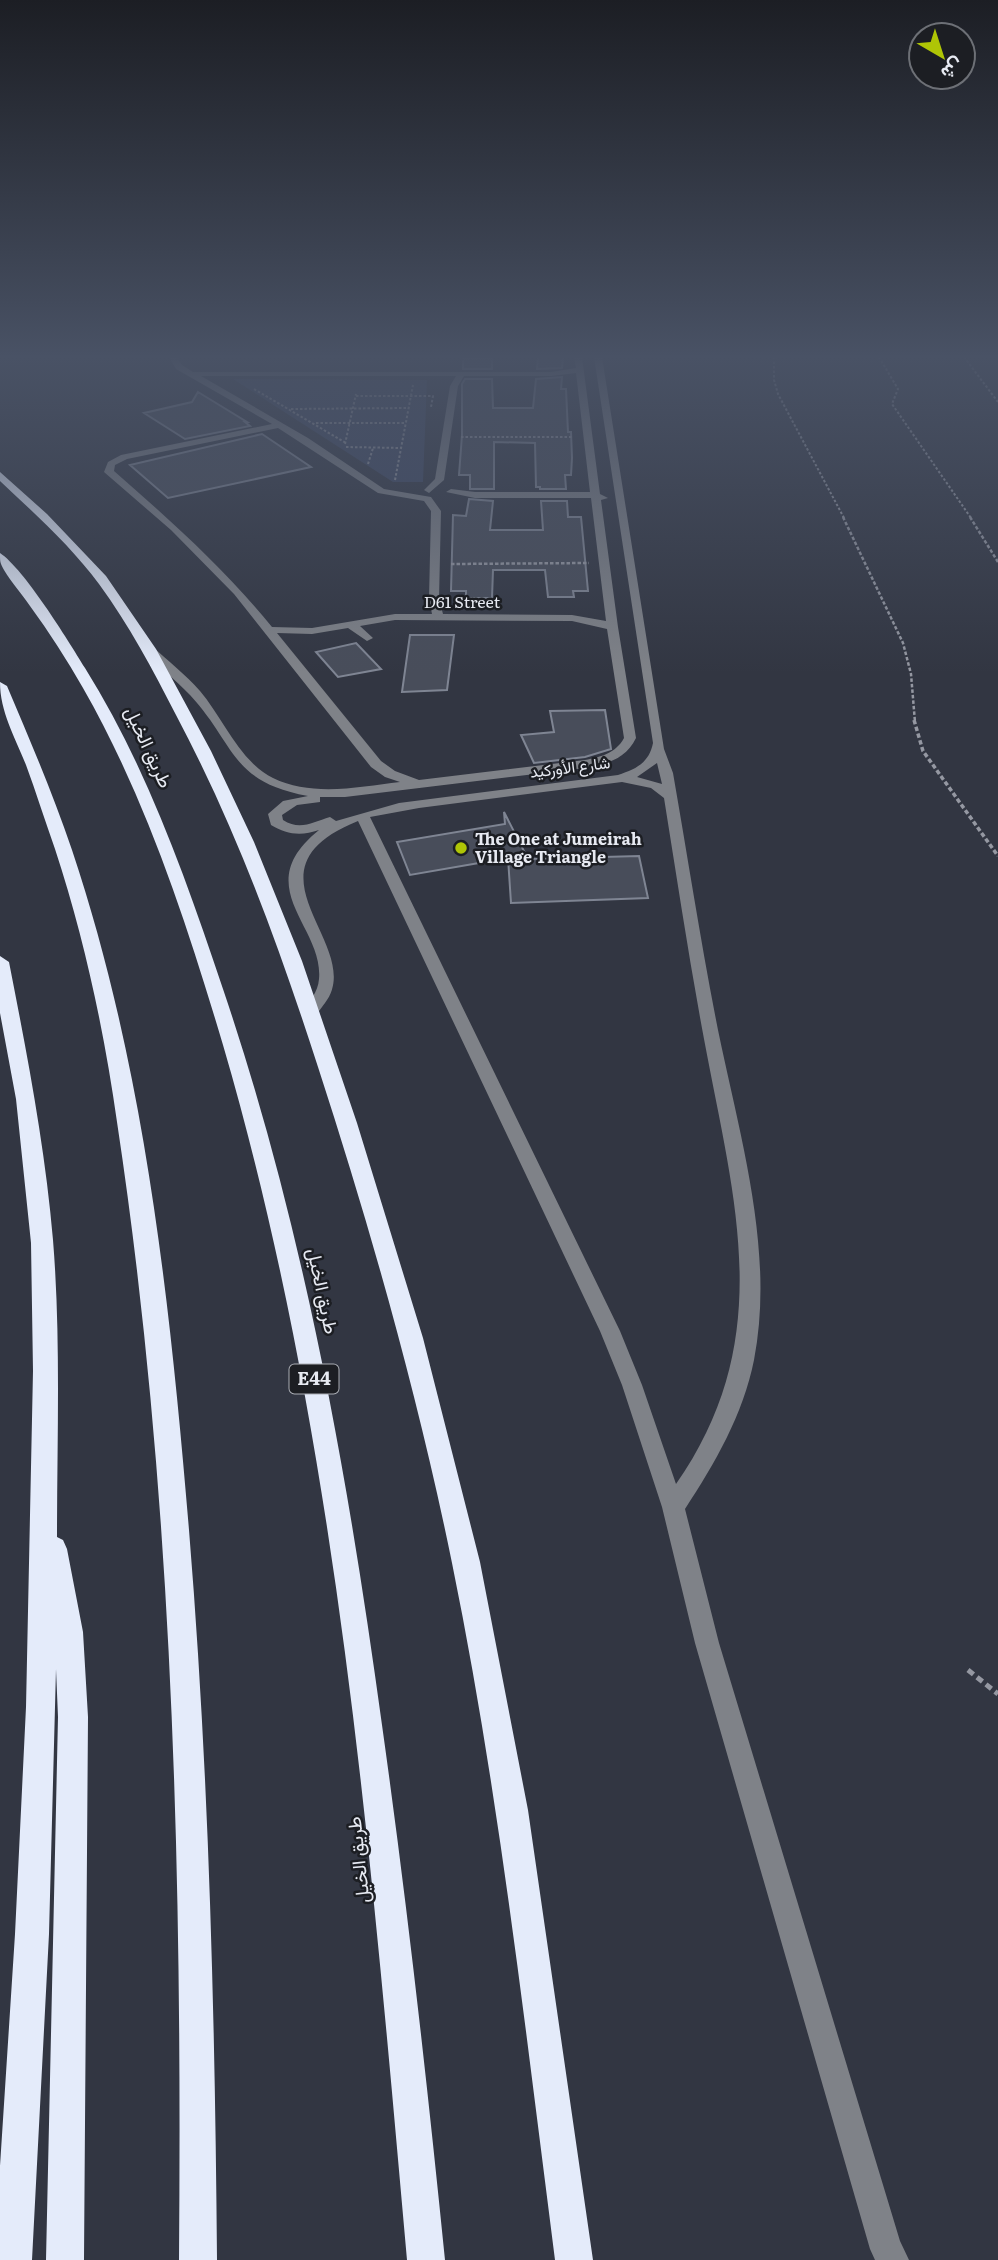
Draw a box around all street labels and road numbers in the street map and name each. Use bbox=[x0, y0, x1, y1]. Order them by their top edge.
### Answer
street label: D61 Street bbox=[424, 589, 501, 613]
street label: طريق الخيل bbox=[119, 701, 181, 792]
street label: شارع الأوركيد bbox=[528, 749, 612, 784]
street label: طريق الخيل bbox=[301, 1245, 347, 1336]
road number: E44 bbox=[290, 1364, 338, 1394]
street label: طريق الخيل bbox=[339, 1815, 375, 1905]

